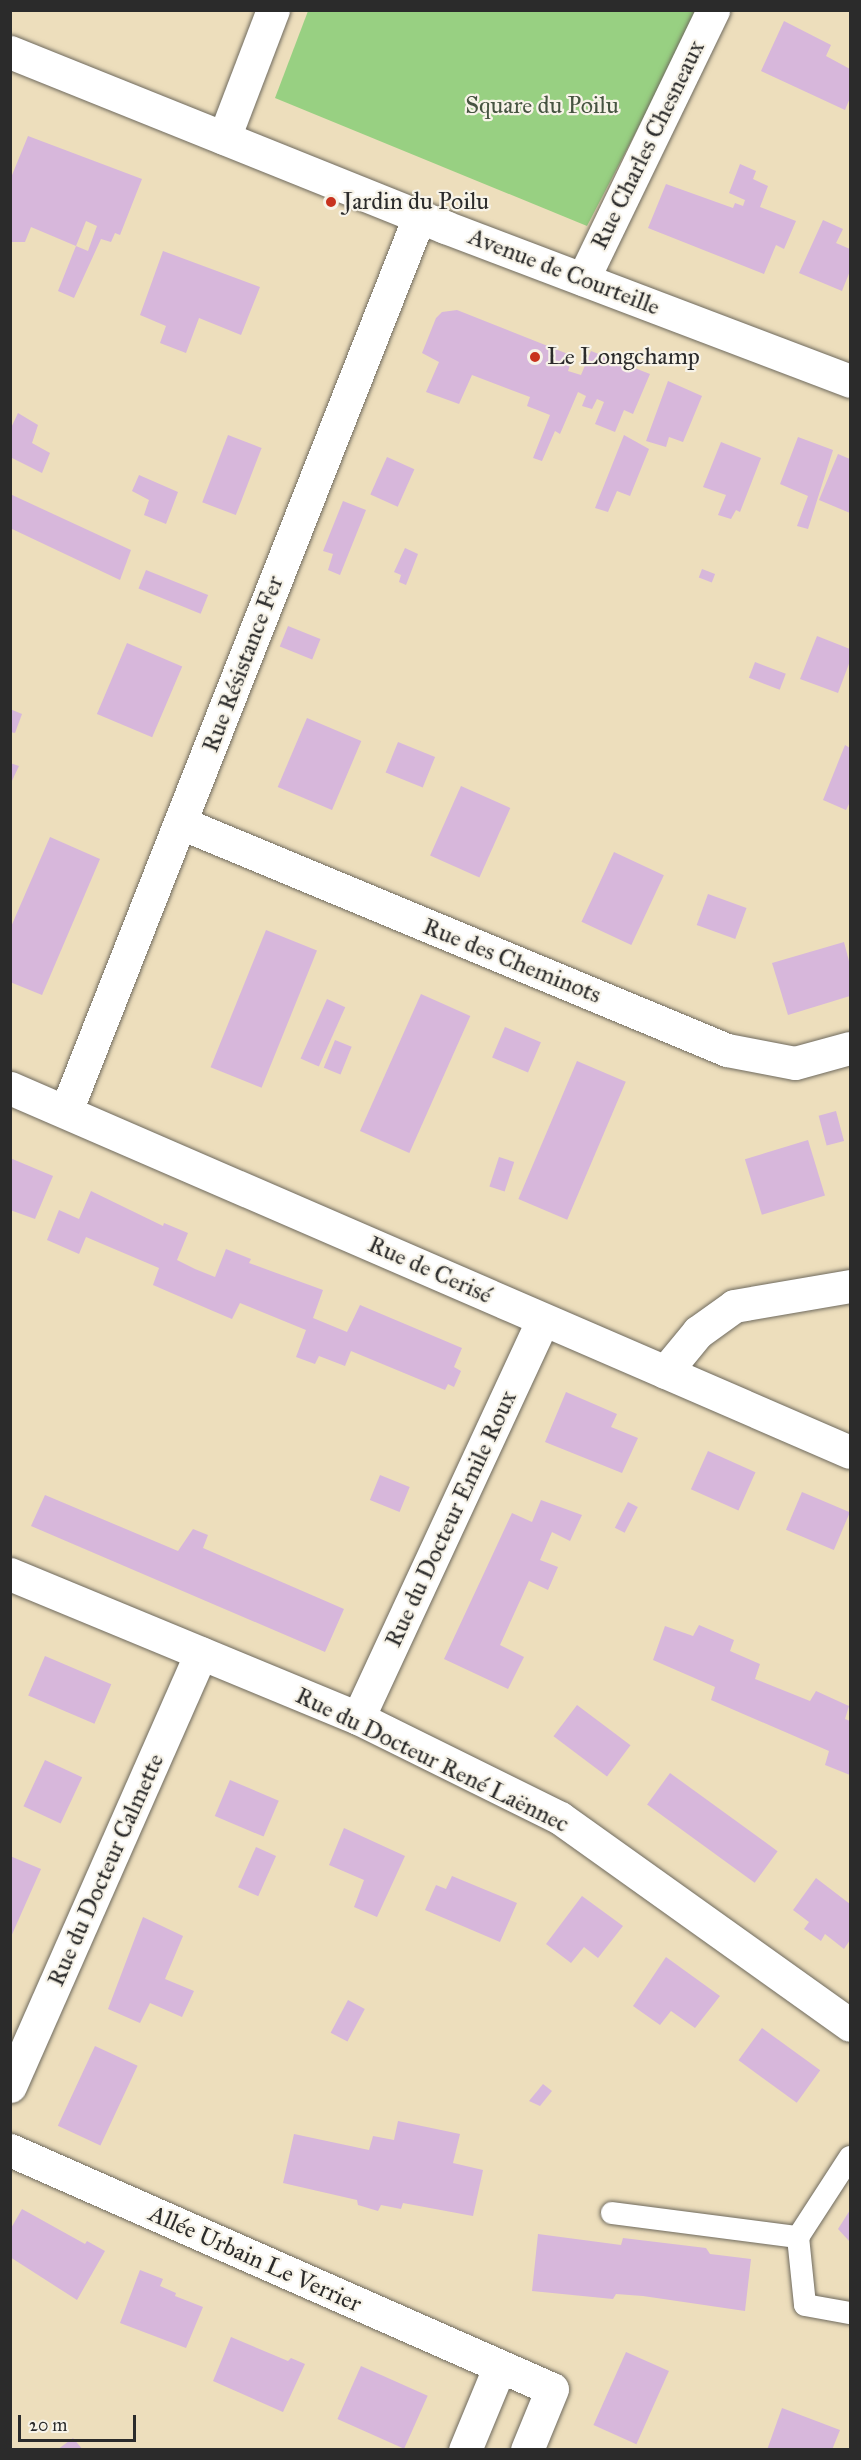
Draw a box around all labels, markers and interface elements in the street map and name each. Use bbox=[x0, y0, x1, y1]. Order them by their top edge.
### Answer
street label: Rue Charles Chesneaux bbox=[585, 36, 711, 254]
park label: Square du Poilu bbox=[465, 92, 619, 120]
place label: Jardin du Poilu bbox=[343, 188, 489, 216]
marker: Jardin du Poilu bbox=[324, 195, 338, 209]
street label: Avenue de Courteille bbox=[464, 222, 664, 322]
place label: Le Longchamp bbox=[547, 343, 700, 371]
marker: Le Longchamp bbox=[528, 350, 542, 364]
street label: Rue Résistance Fer bbox=[196, 572, 290, 756]
street label: Rue des Cheminots bbox=[419, 912, 605, 1010]
street label: Rue de Cerisé bbox=[364, 1230, 496, 1310]
street label: Rue du Docteur Emile Roux bbox=[379, 1386, 523, 1652]
street label: Rue du Docteur René Laënnec bbox=[291, 1681, 573, 1839]
street label: Rue du Docteur Calmette bbox=[42, 1749, 170, 1991]
street label: Allée Urbain Le Verrier bbox=[144, 2199, 366, 2319]
scale bar bbox=[21, 2403, 140, 2441]
text: 20 m bbox=[29, 2414, 67, 2436]

